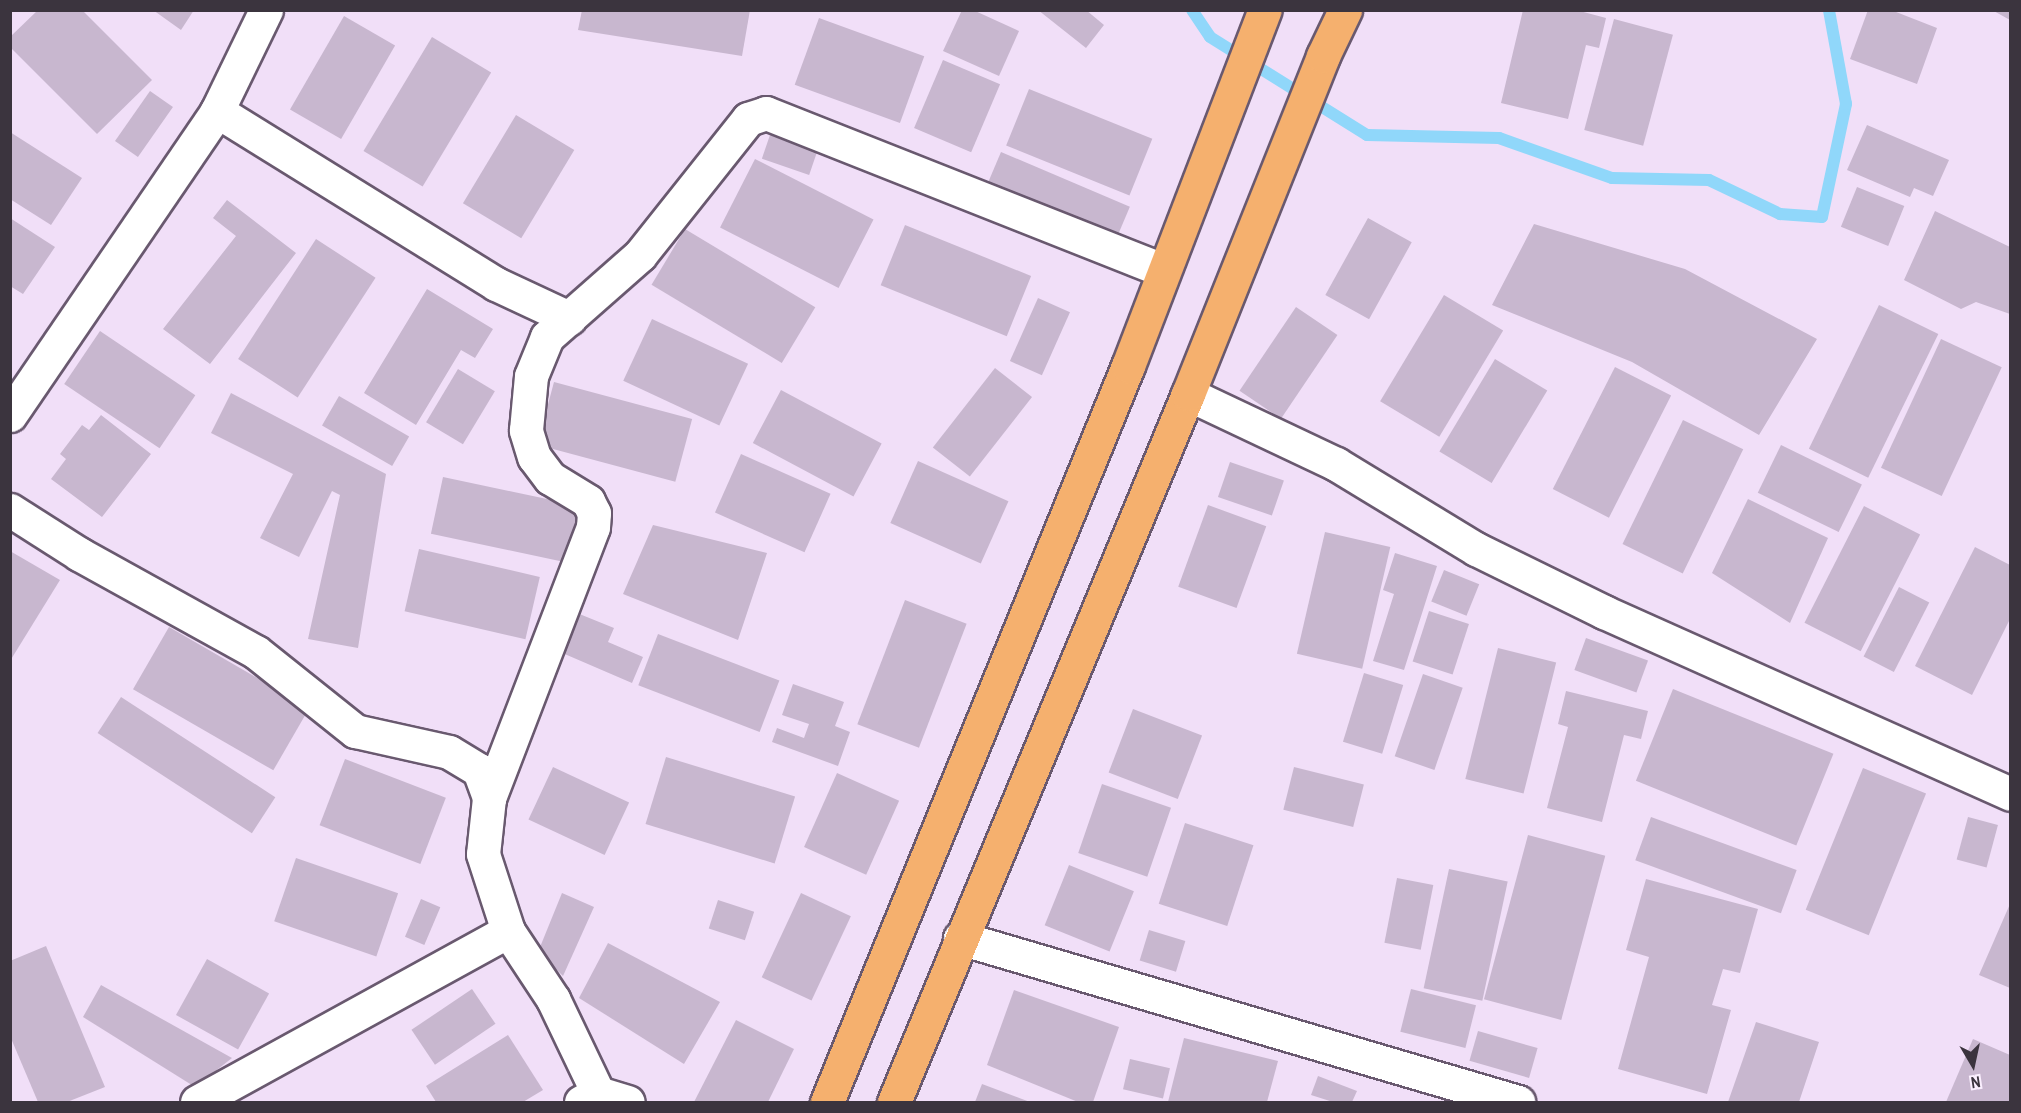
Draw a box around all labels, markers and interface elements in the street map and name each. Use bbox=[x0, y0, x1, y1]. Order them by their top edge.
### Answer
north arrow bbox=[1943, 1035, 2003, 1095]
text: N bbox=[1969, 1071, 1982, 1094]

